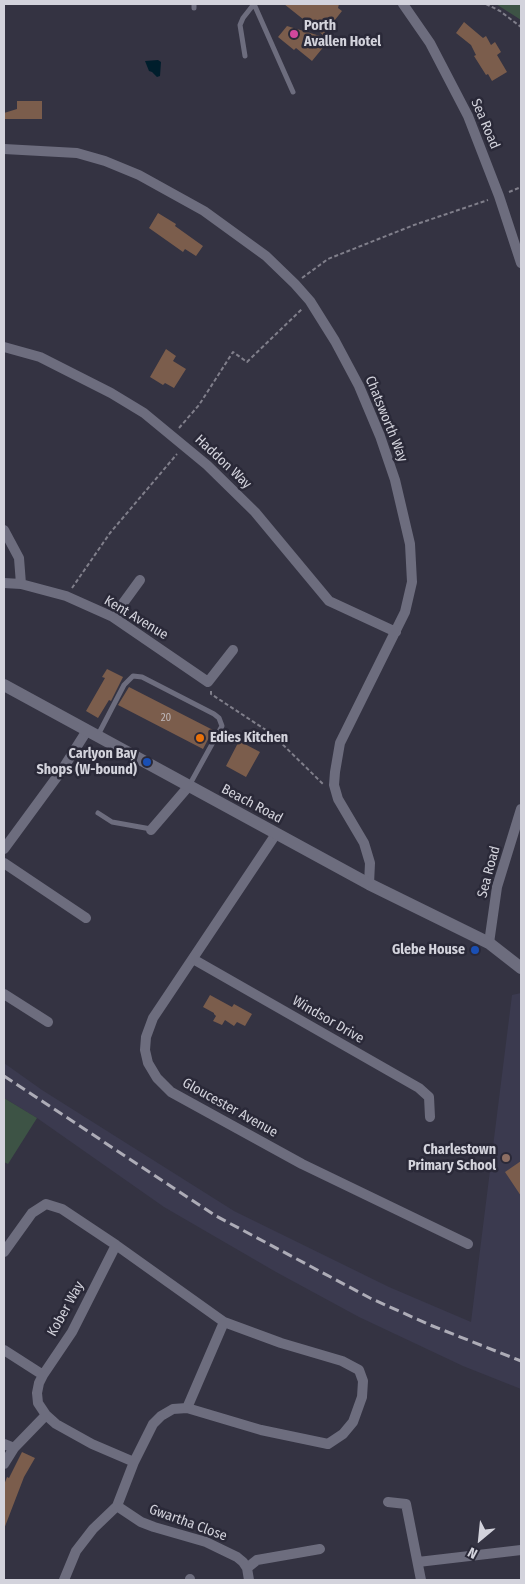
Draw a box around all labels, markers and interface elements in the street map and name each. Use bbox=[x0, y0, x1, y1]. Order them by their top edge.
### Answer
place label: Porth Avallen Hotel bbox=[304, 18, 381, 50]
marker: Porth Avallen Hotel bbox=[288, 28, 300, 40]
street label: Sea Road bbox=[467, 96, 503, 152]
street label: Chatsworth Way bbox=[361, 374, 411, 464]
street label: Haddon Way bbox=[191, 432, 255, 492]
street label: Kent Avenue bbox=[101, 592, 171, 644]
house number: 20 bbox=[161, 711, 171, 725]
place label: Edies Kitchen bbox=[210, 730, 288, 746]
marker: Edies Kitchen bbox=[194, 732, 206, 744]
place label: Carlyon Bay Shops (W-bound) bbox=[37, 746, 137, 779]
marker: Carlyon Bay Shops (W-bound) bbox=[141, 756, 153, 768]
street label: Beach Road bbox=[218, 781, 286, 827]
street label: Sea Road bbox=[474, 844, 504, 900]
place label: Glebe House bbox=[392, 942, 465, 958]
marker: Glebe House bbox=[469, 944, 481, 956]
street label: Windsor Drive bbox=[289, 993, 367, 1047]
street label: Gloucester Avenue bbox=[179, 1075, 281, 1141]
place label: Charlestown Primary School bbox=[408, 1142, 496, 1174]
marker: Charlestown Primary School bbox=[500, 1152, 512, 1164]
street label: Kober Way bbox=[44, 1279, 88, 1339]
street label: Gwartha Close bbox=[147, 1501, 229, 1545]
north arrow bbox=[455, 1514, 505, 1564]
text: N bbox=[465, 1543, 480, 1562]

